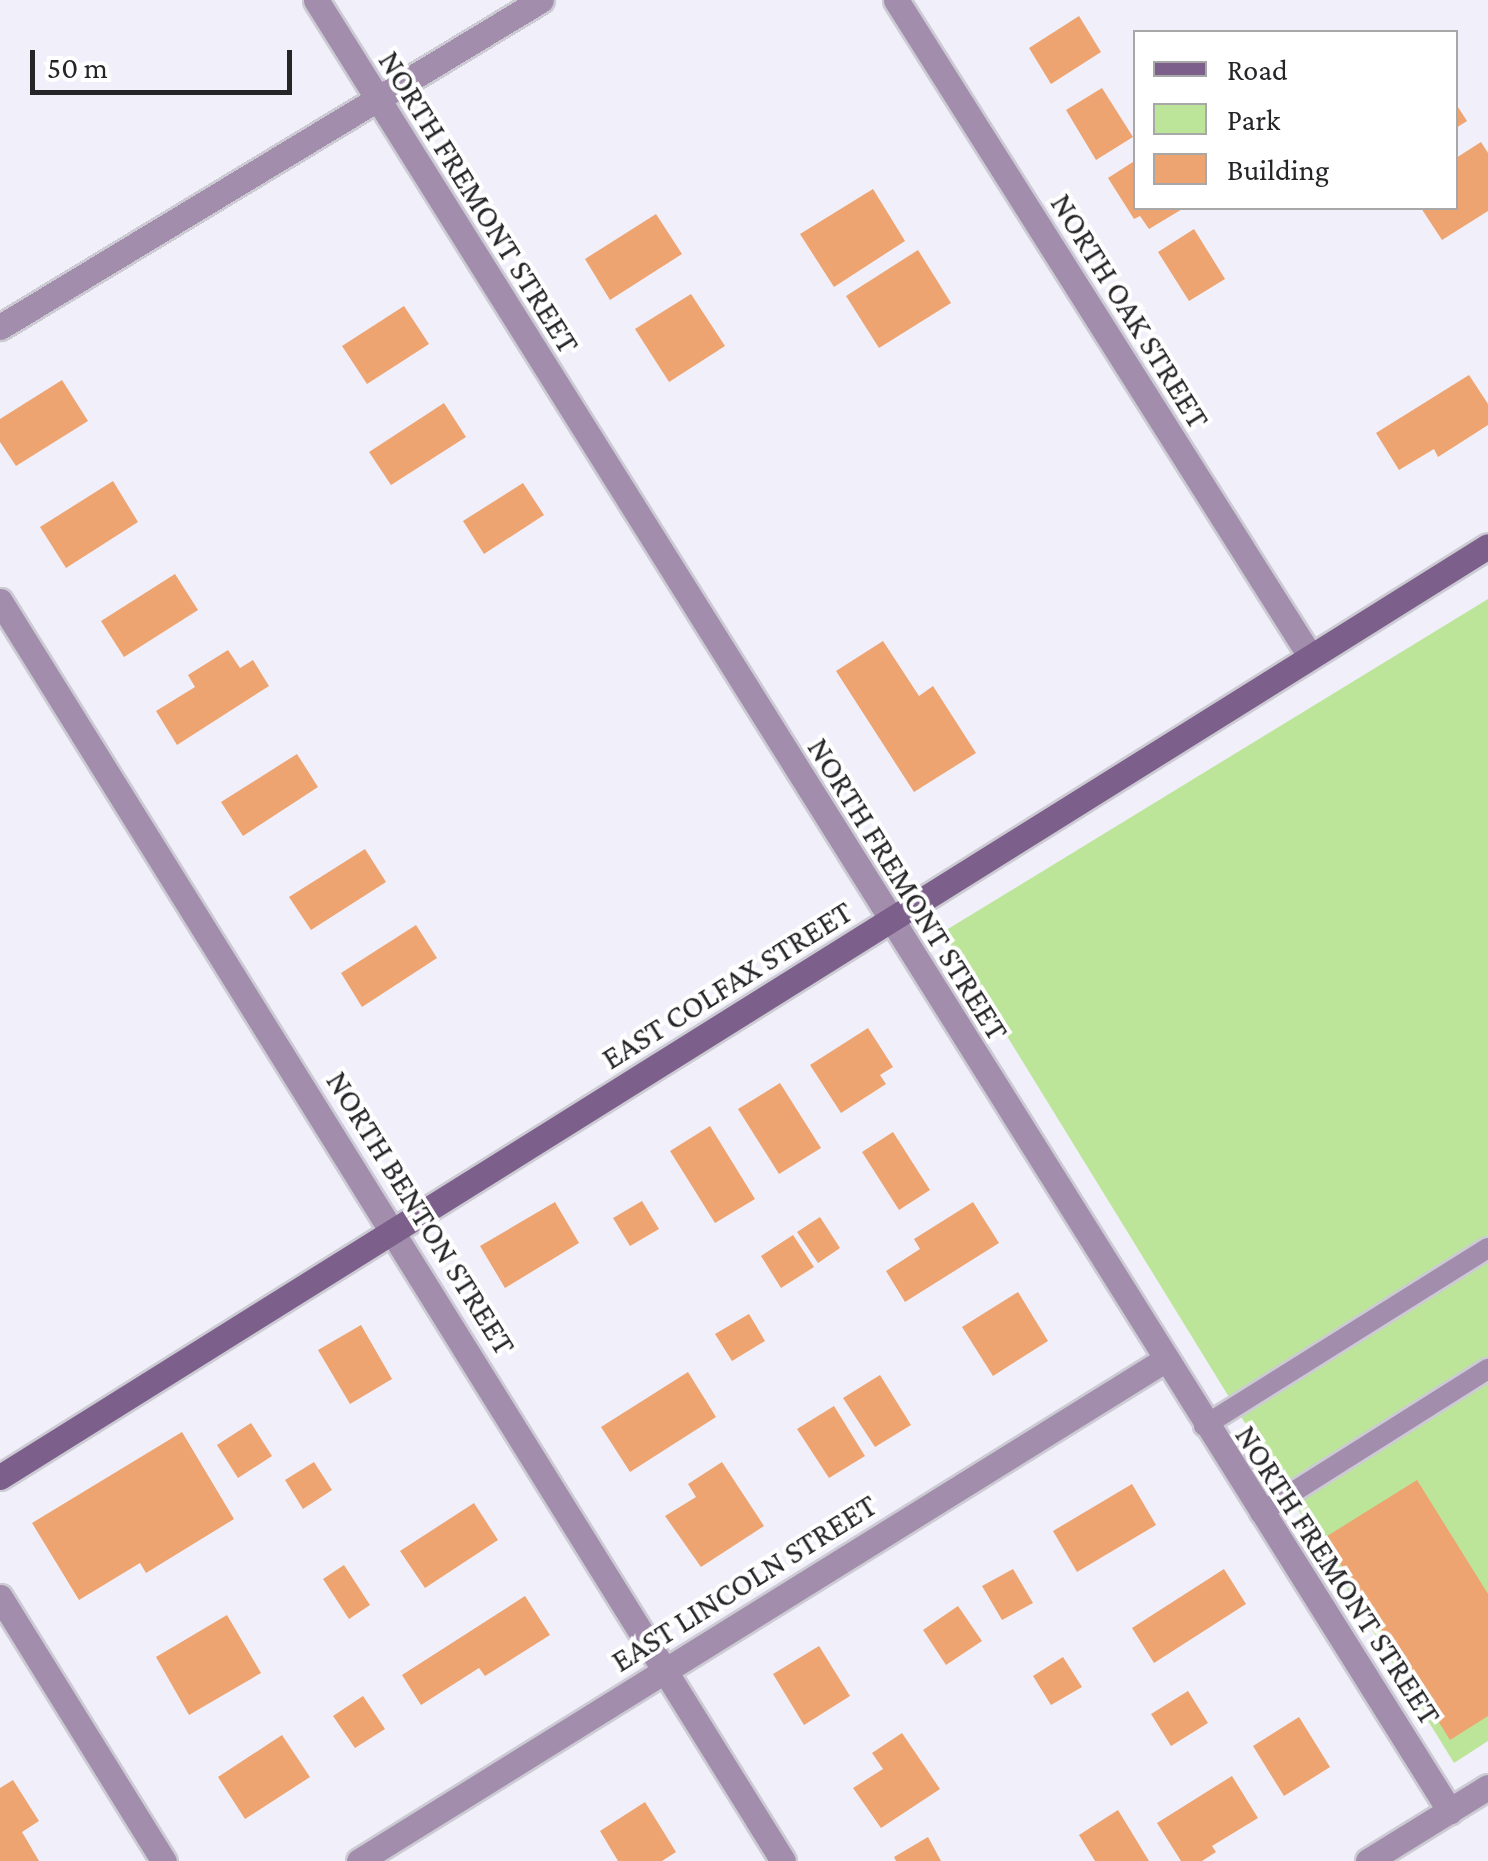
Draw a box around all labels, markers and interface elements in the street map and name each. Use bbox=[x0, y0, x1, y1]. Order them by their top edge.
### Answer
scale bar bbox=[35, 30, 298, 92]
legend bbox=[1133, 30, 1458, 210]
street label: NORTH FREMONT STREET bbox=[370, 44, 588, 360]
text: 50 m bbox=[47, 51, 108, 84]
text: Road bbox=[1227, 53, 1288, 86]
text: Park bbox=[1227, 103, 1280, 136]
text: Building bbox=[1227, 153, 1329, 186]
street label: NORTH OAK STREET bbox=[1042, 186, 1218, 436]
street label: NORTH FREMONT STREET bbox=[799, 731, 1017, 1047]
street label: EAST COLFAX STREET bbox=[595, 892, 859, 1078]
street label: NORTH BENTON STREET bbox=[318, 1064, 524, 1362]
street label: NORTH FREMONT STREET bbox=[1227, 1418, 1449, 1732]
street label: EAST LINCOLN STREET bbox=[604, 1486, 884, 1680]

